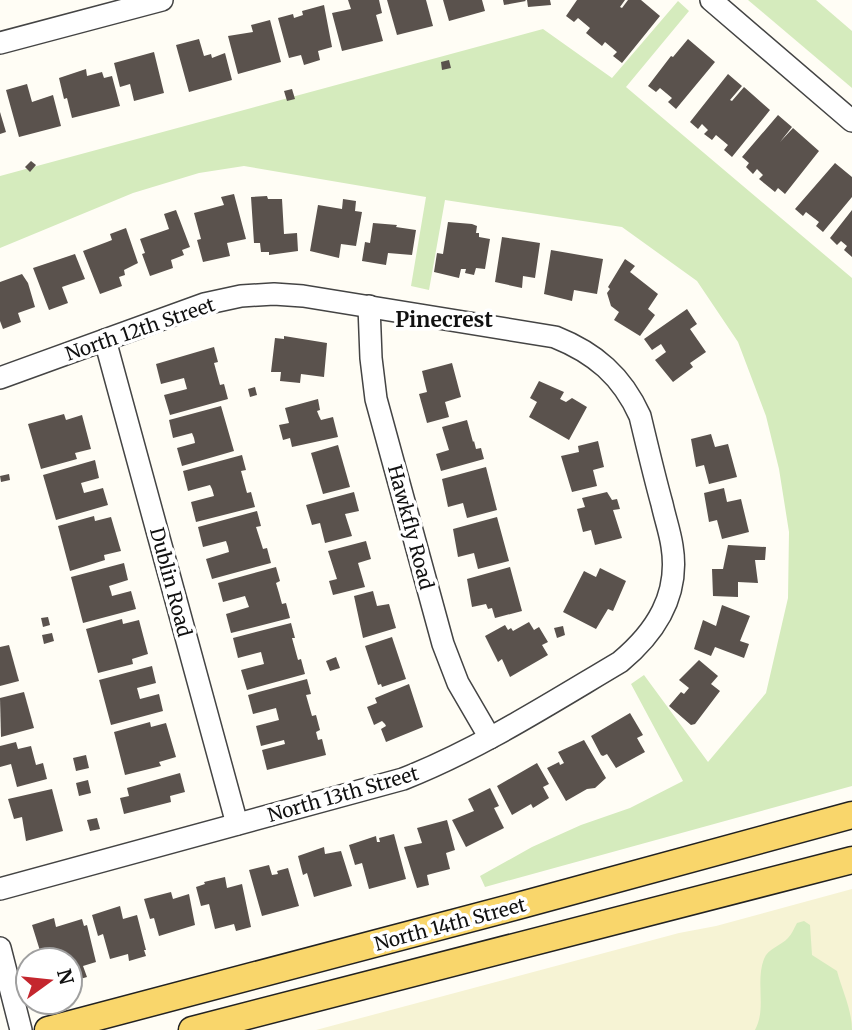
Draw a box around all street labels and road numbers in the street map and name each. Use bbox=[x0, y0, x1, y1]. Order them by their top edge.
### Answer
street label: North 12th Street bbox=[62, 292, 219, 366]
street label: Hawkfly Road bbox=[383, 462, 439, 592]
street label: Dublin Road bbox=[145, 525, 197, 639]
street label: North 13th Street bbox=[265, 761, 422, 827]
street label: North 14th Street bbox=[371, 892, 529, 956]

